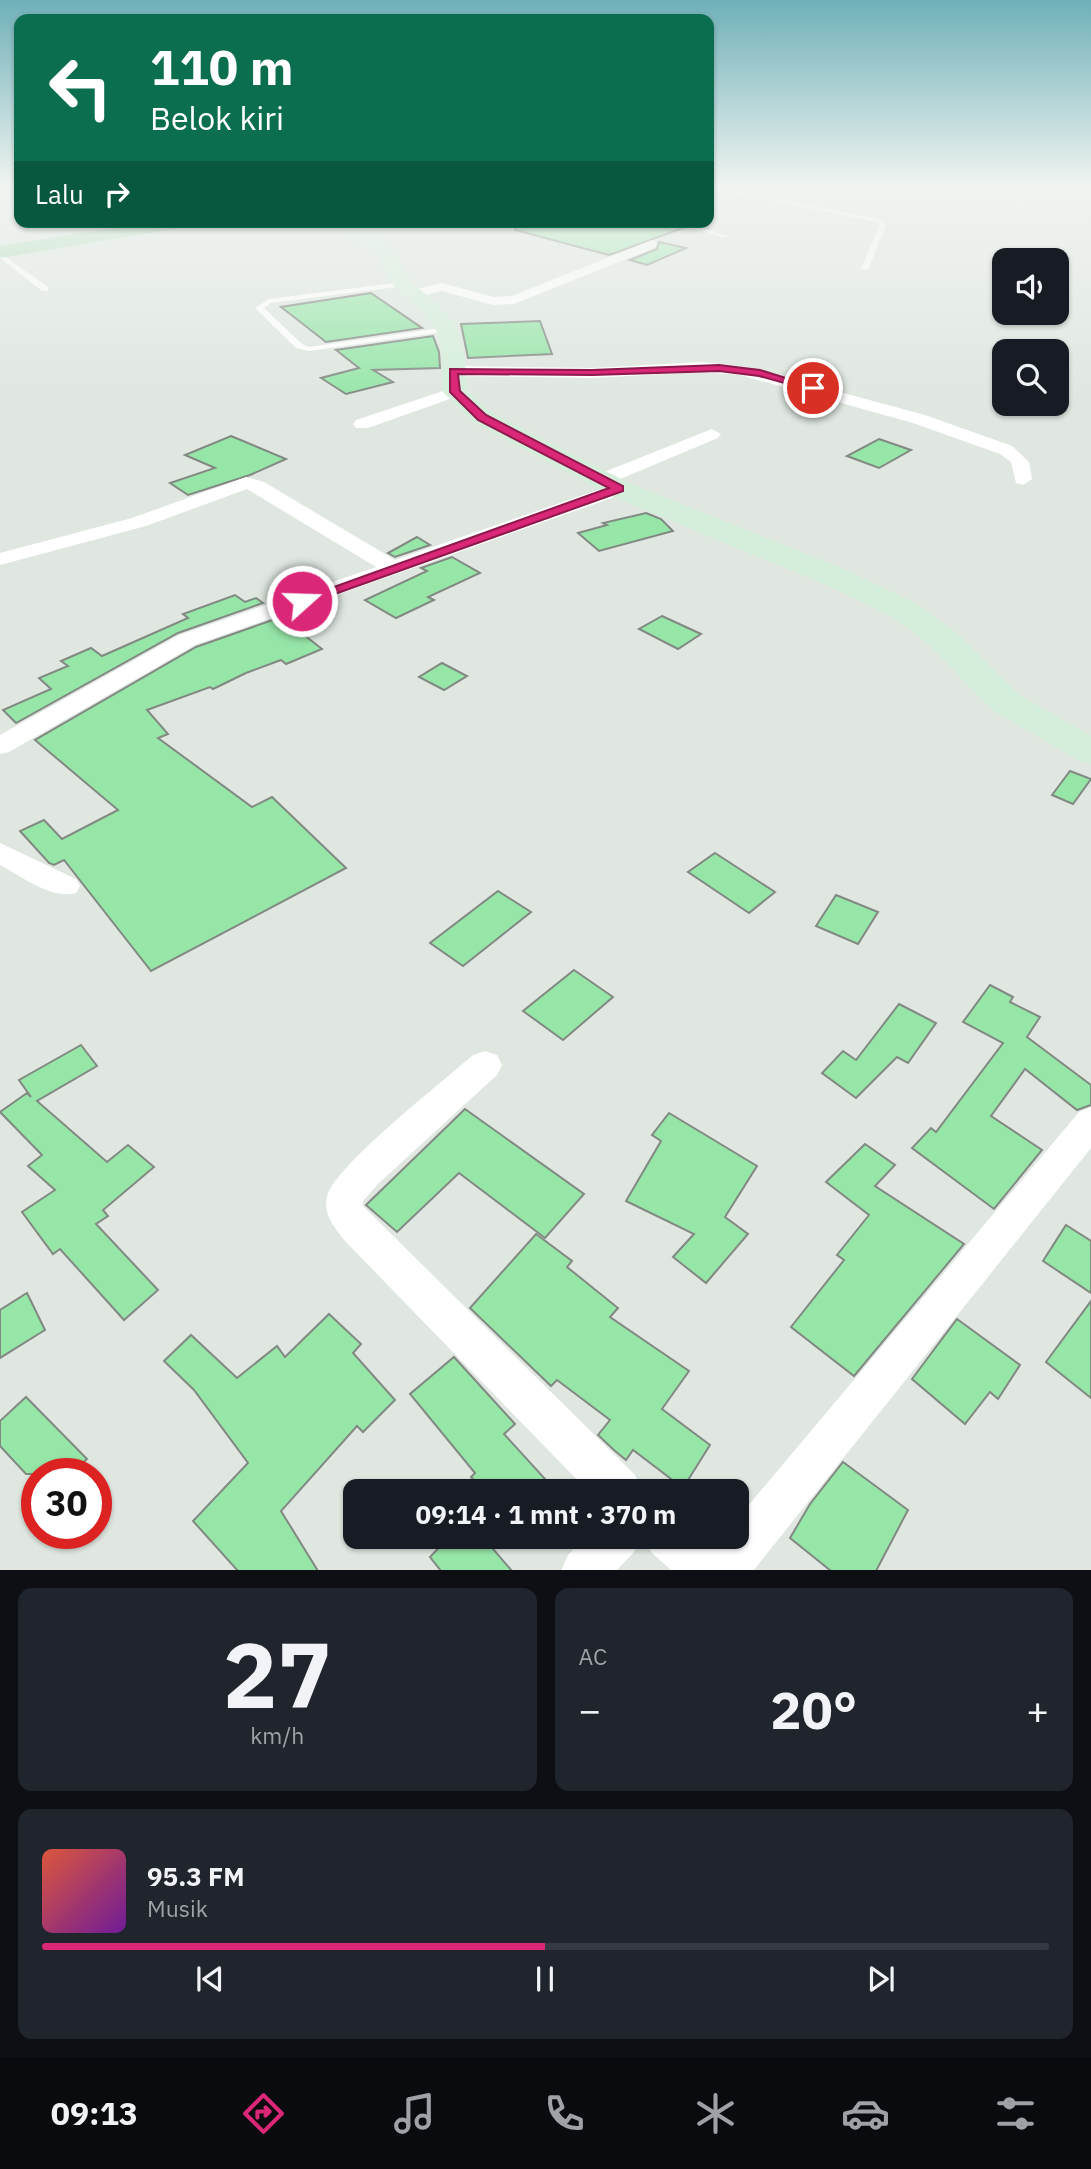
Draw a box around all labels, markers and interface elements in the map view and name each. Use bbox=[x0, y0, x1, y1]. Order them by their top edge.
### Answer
text: 110 m bbox=[150, 35, 294, 98]
icon: left bbox=[35, 42, 126, 133]
text: Belok kiri bbox=[150, 97, 284, 139]
icon: right bbox=[98, 175, 136, 213]
text: Lalu bbox=[35, 177, 84, 211]
map controls bbox=[992, 248, 1069, 416]
button: sound bbox=[992, 248, 1069, 325]
button: search bbox=[992, 339, 1069, 416]
pin bbox=[783, 358, 843, 418]
icon: arrive bbox=[794, 369, 832, 407]
position arrow bbox=[265, 564, 339, 638]
speed limit sign: 30 bbox=[21, 1458, 112, 1549]
text: 09:14 · 1 mnt · 370 m bbox=[416, 1497, 676, 1531]
text: 27 bbox=[223, 1615, 332, 1733]
text: AC bbox=[579, 1641, 607, 1671]
text: 20° bbox=[770, 1676, 857, 1743]
text: − bbox=[579, 1685, 601, 1734]
text: + bbox=[1026, 1685, 1049, 1734]
text: km/h bbox=[250, 1720, 304, 1750]
text: 95.3 FM bbox=[147, 1859, 245, 1893]
text: Musik bbox=[147, 1893, 208, 1923]
icon: previous bbox=[191, 1960, 229, 1998]
icon: pause bbox=[526, 1960, 564, 1998]
icon: next bbox=[862, 1960, 900, 1998]
icon: directions bbox=[239, 2089, 288, 2138]
icon: music bbox=[390, 2089, 439, 2138]
icon: phone bbox=[540, 2089, 589, 2138]
icon: climate bbox=[691, 2089, 740, 2138]
icon: car bbox=[841, 2089, 890, 2138]
icon: filters bbox=[991, 2089, 1040, 2138]
text: 09:13 bbox=[51, 2092, 138, 2134]

